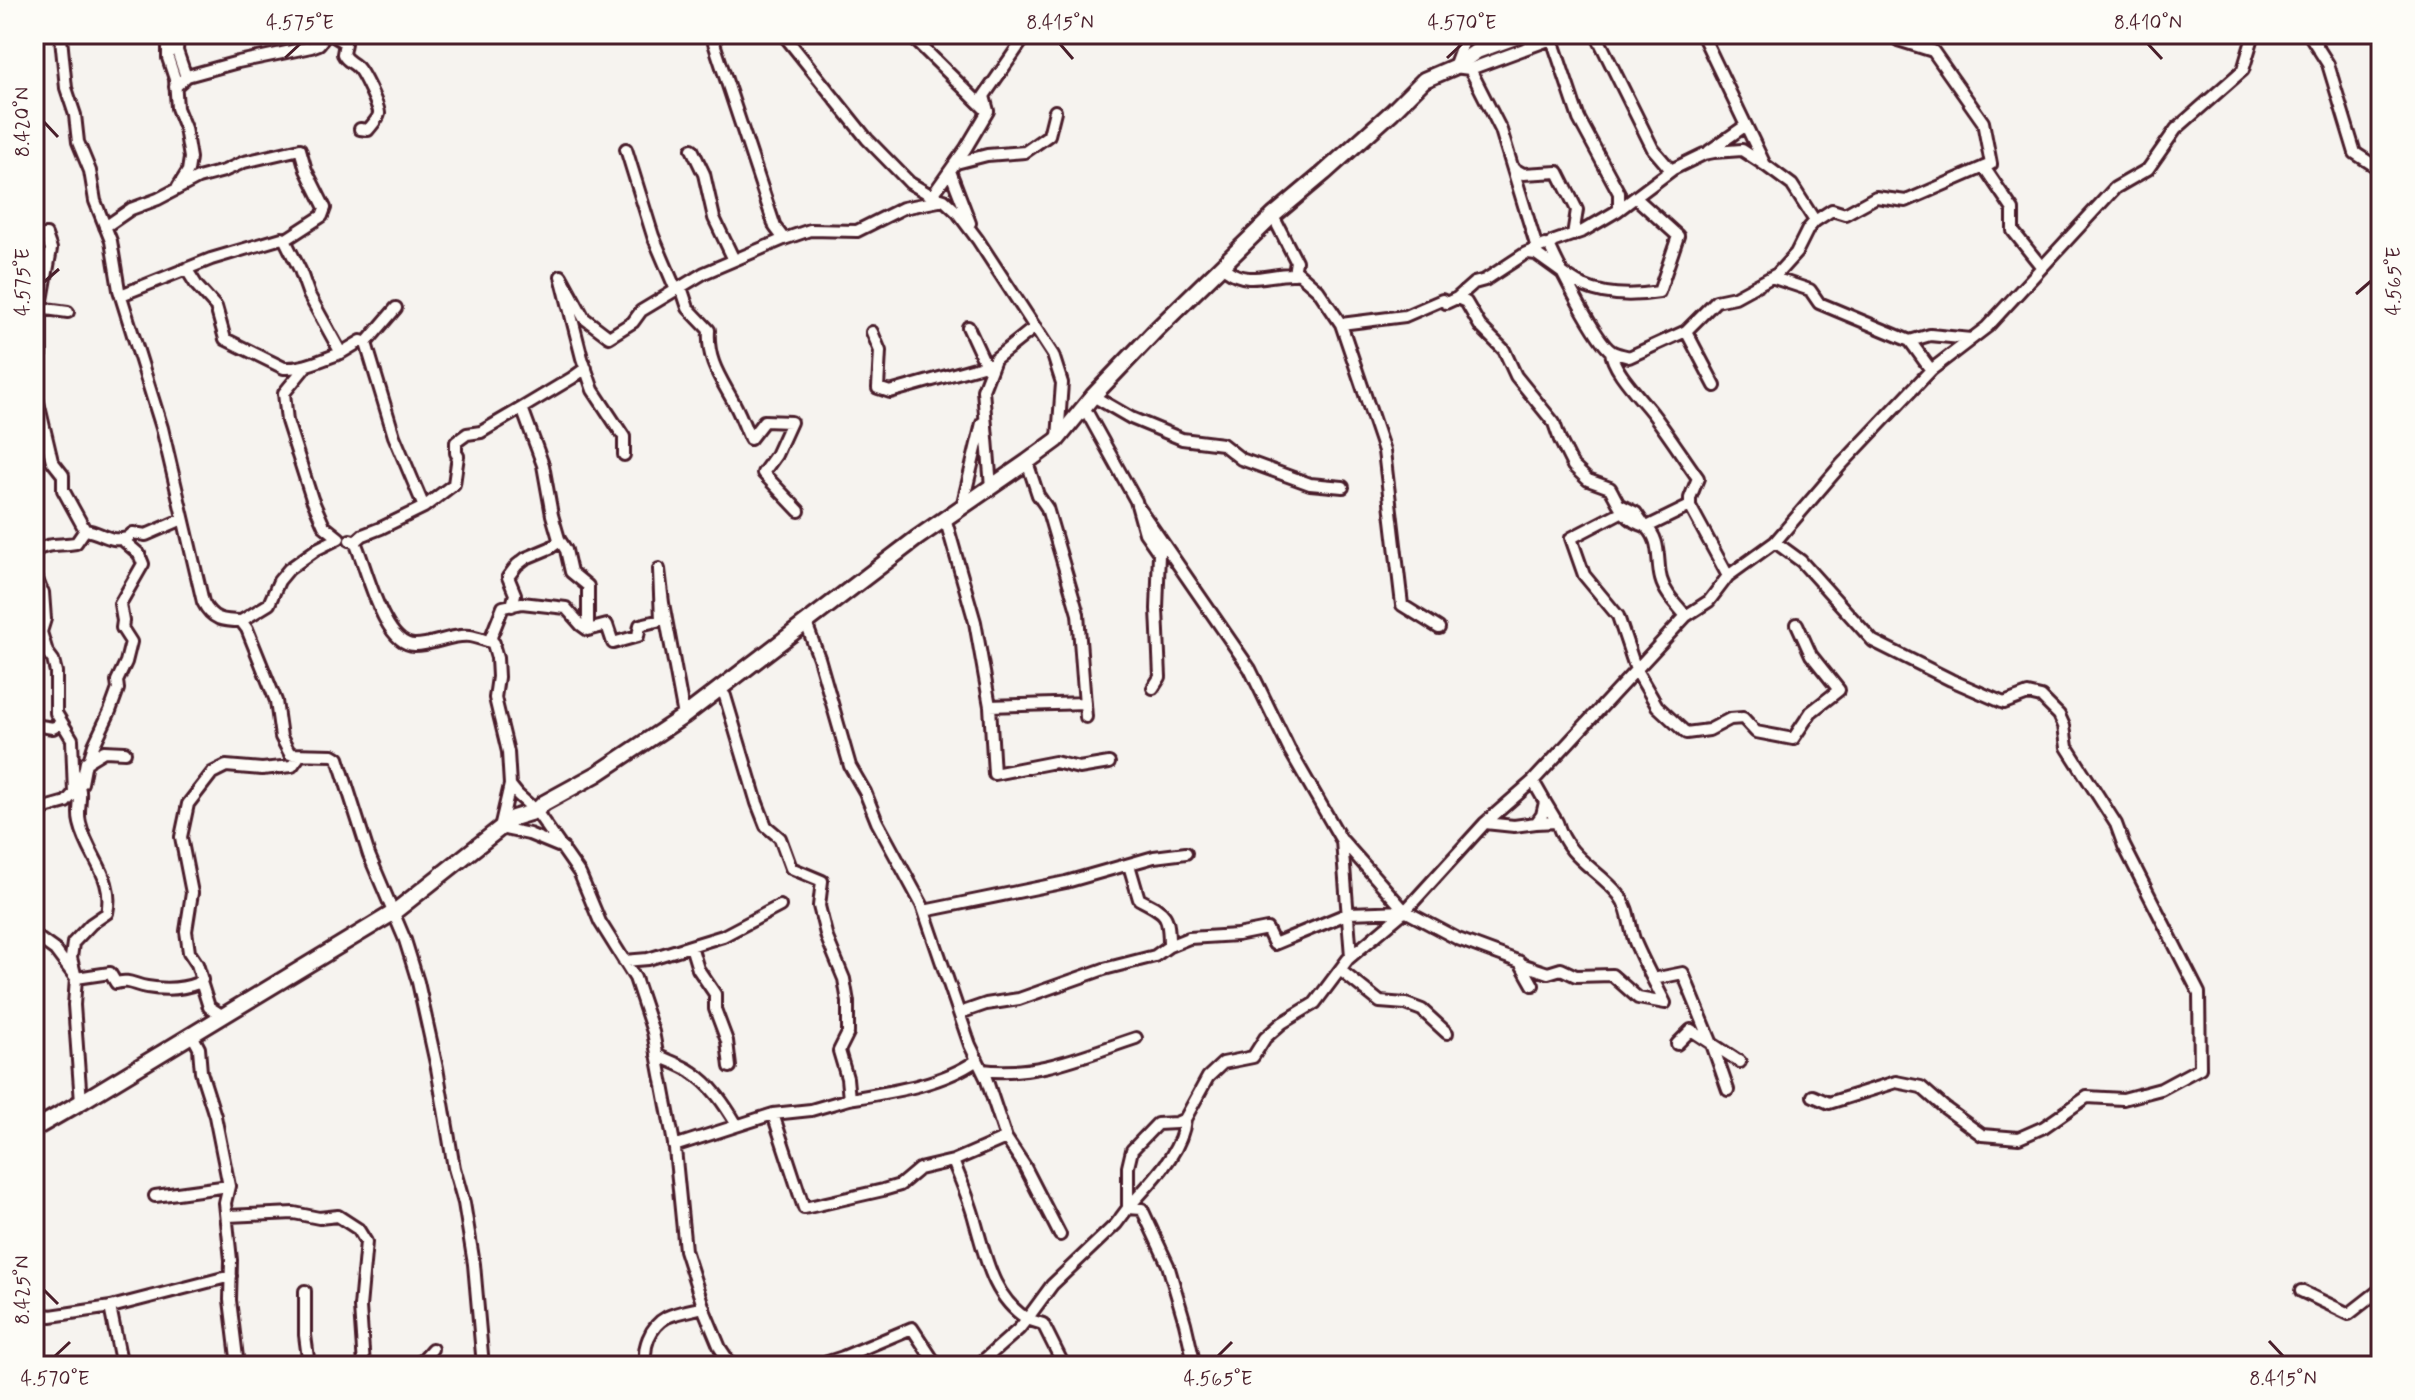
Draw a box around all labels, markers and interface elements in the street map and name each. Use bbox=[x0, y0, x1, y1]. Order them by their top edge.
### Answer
text: 4.575°E bbox=[266, 10, 334, 37]
text: 8.415°N bbox=[1026, 10, 1094, 37]
text: 4.570°E bbox=[1428, 10, 1496, 37]
text: 8.410°N bbox=[2114, 10, 2182, 37]
text: 8.420°N bbox=[10, 87, 37, 157]
text: 4.565°E bbox=[2381, 247, 2408, 315]
text: 4.575°E bbox=[10, 248, 37, 316]
text: 8.425°N bbox=[10, 1255, 37, 1325]
text: 4.570°E bbox=[21, 1366, 89, 1393]
text: 4.565°E bbox=[1184, 1366, 1252, 1393]
text: 8.415°N bbox=[2249, 1366, 2317, 1393]

